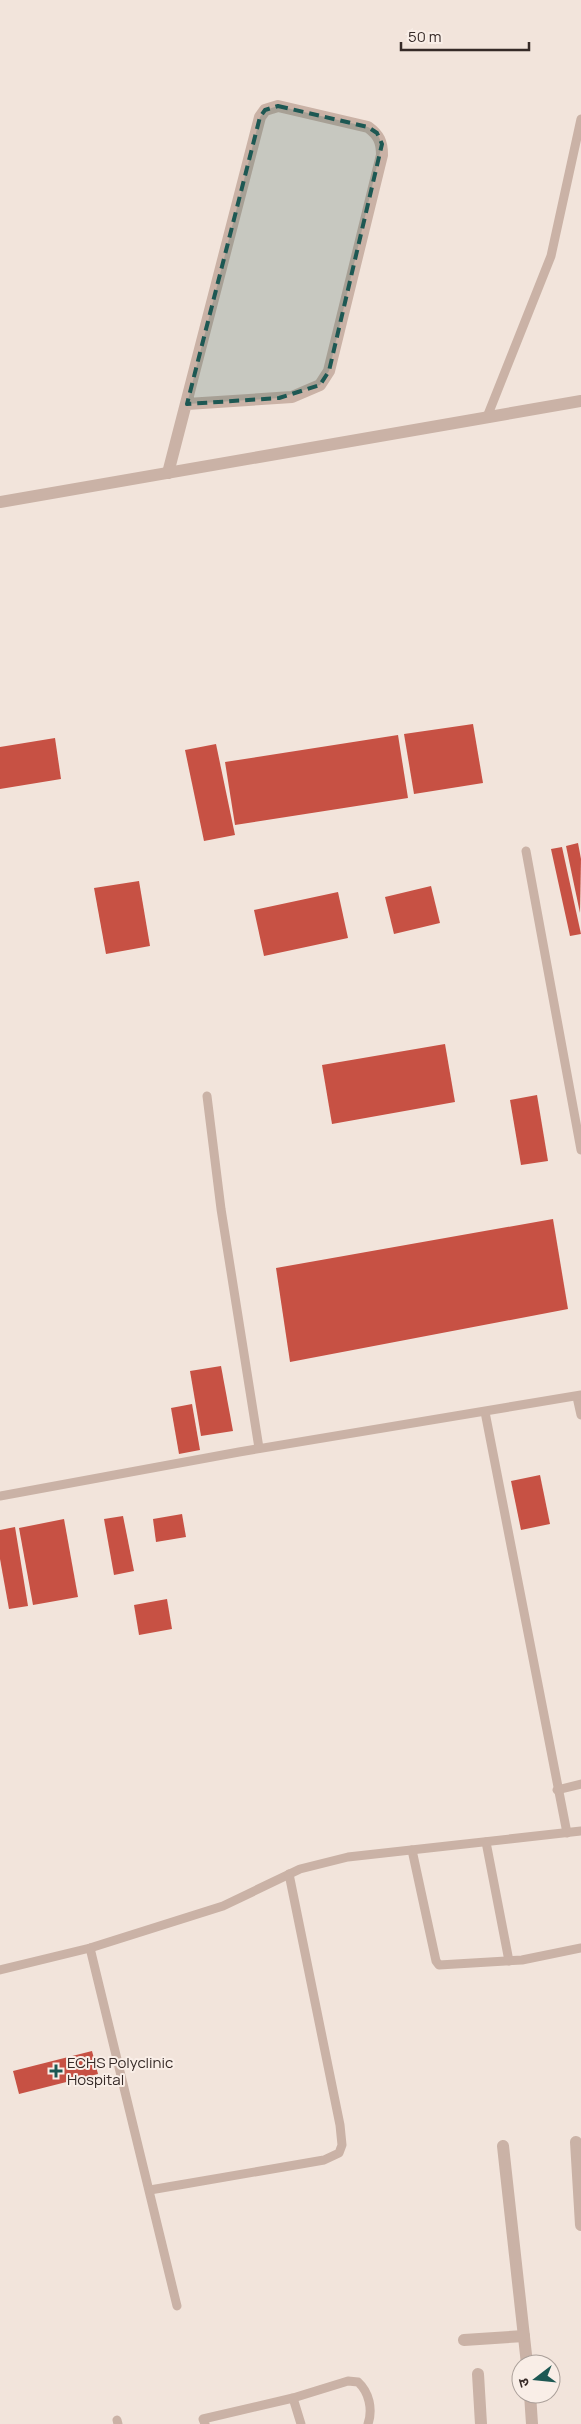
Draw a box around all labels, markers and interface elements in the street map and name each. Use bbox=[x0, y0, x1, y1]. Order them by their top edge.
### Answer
scale bar bbox=[401, 20, 528, 52]
text: 50 m bbox=[408, 26, 442, 47]
place label: ECHS Polyclinic Hospital bbox=[67, 2052, 173, 2090]
marker: ECHS Polyclinic Hospital bbox=[49, 2064, 63, 2078]
north arrow bbox=[511, 2354, 561, 2404]
text: उ bbox=[513, 2375, 533, 2389]

